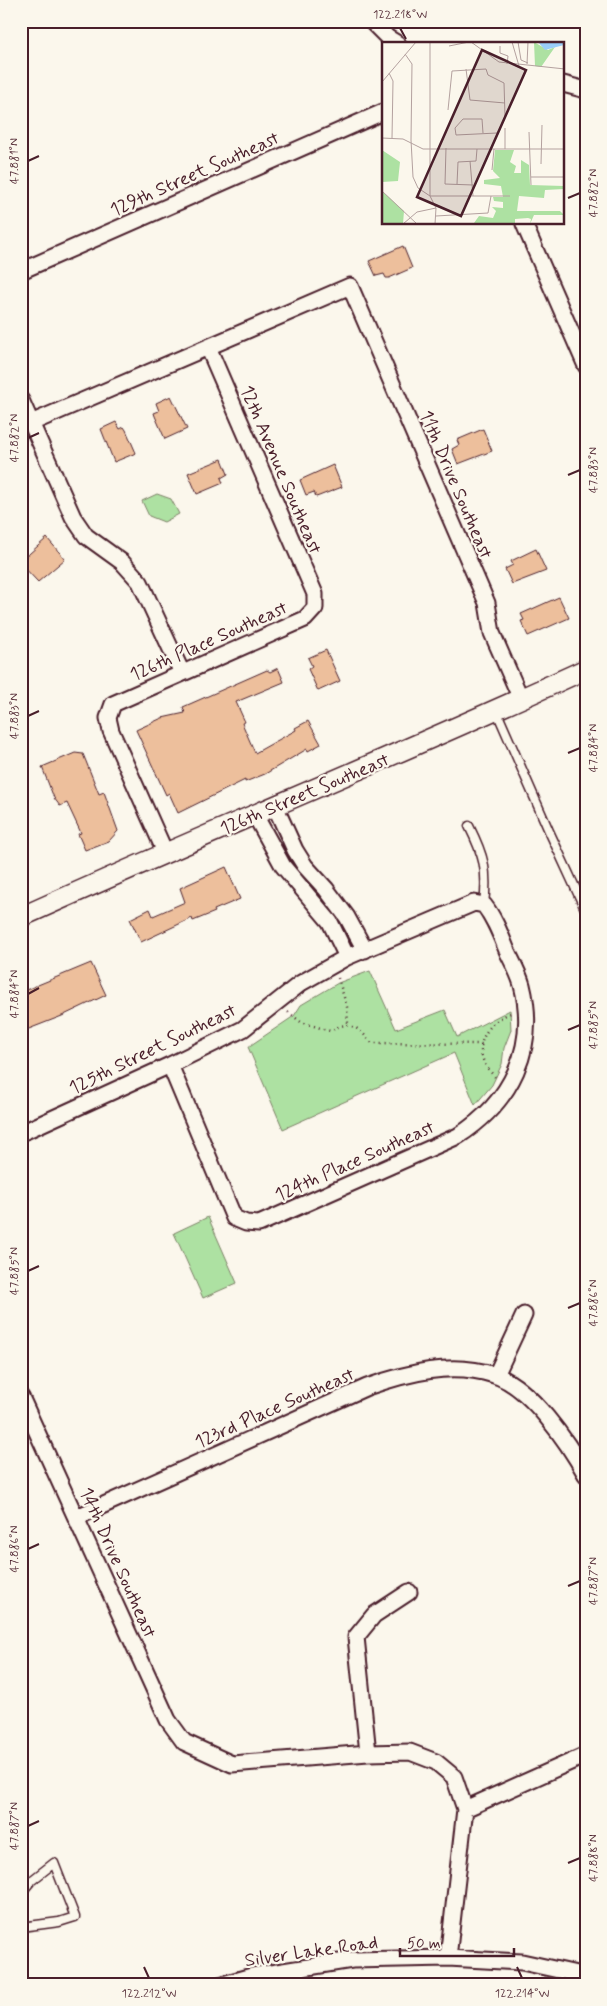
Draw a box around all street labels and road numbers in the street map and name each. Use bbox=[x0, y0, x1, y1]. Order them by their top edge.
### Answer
street label: 129th Street Southeast bbox=[106, 126, 283, 223]
street label: 12th Avenue Southeast bbox=[234, 381, 327, 558]
street label: 11th Drive Southeast bbox=[413, 407, 498, 563]
street label: 126th Place Southeast bbox=[126, 595, 291, 687]
street label: 126th Street Southeast bbox=[216, 747, 393, 841]
street label: 125th Street Southeast bbox=[65, 998, 240, 1101]
street label: 124th Place Southeast bbox=[271, 1115, 438, 1208]
street label: 123rd Place Southeast bbox=[191, 1362, 358, 1455]
street label: 14th Drive Southeast bbox=[73, 1483, 162, 1642]
street label: Silver Lake Road bbox=[243, 1930, 379, 1973]

